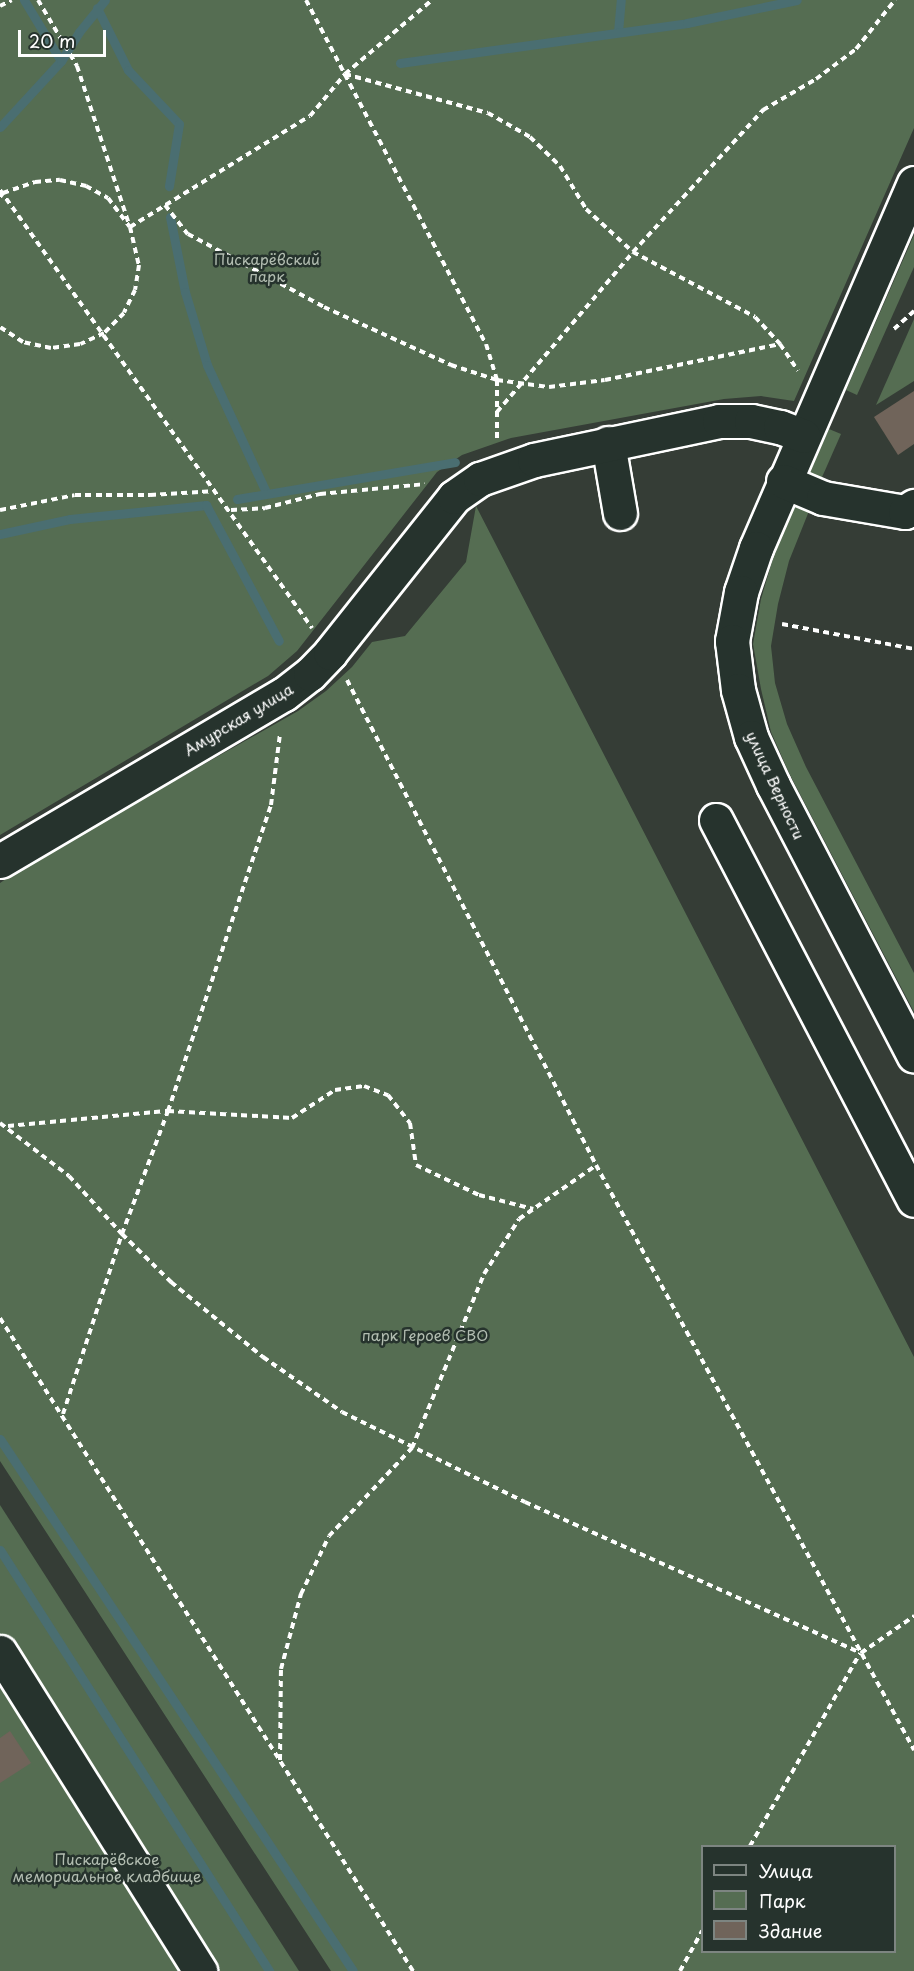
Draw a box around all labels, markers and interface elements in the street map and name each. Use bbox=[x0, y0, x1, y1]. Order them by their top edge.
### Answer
scale bar bbox=[21, 18, 110, 56]
text: 20 m bbox=[29, 27, 75, 54]
park label: Пискарёвский парк bbox=[214, 249, 320, 284]
street label: Амурская улица bbox=[180, 679, 296, 759]
street label: улица Верности bbox=[743, 728, 809, 842]
park label: парк Героев СВО bbox=[361, 1326, 489, 1344]
legend bbox=[701, 1845, 896, 1953]
park label: Пискарёвское мемориальное кладбище bbox=[12, 1849, 202, 1884]
text: Улица bbox=[759, 1857, 813, 1884]
text: Парк bbox=[759, 1887, 805, 1914]
text: Здание bbox=[759, 1917, 822, 1944]

